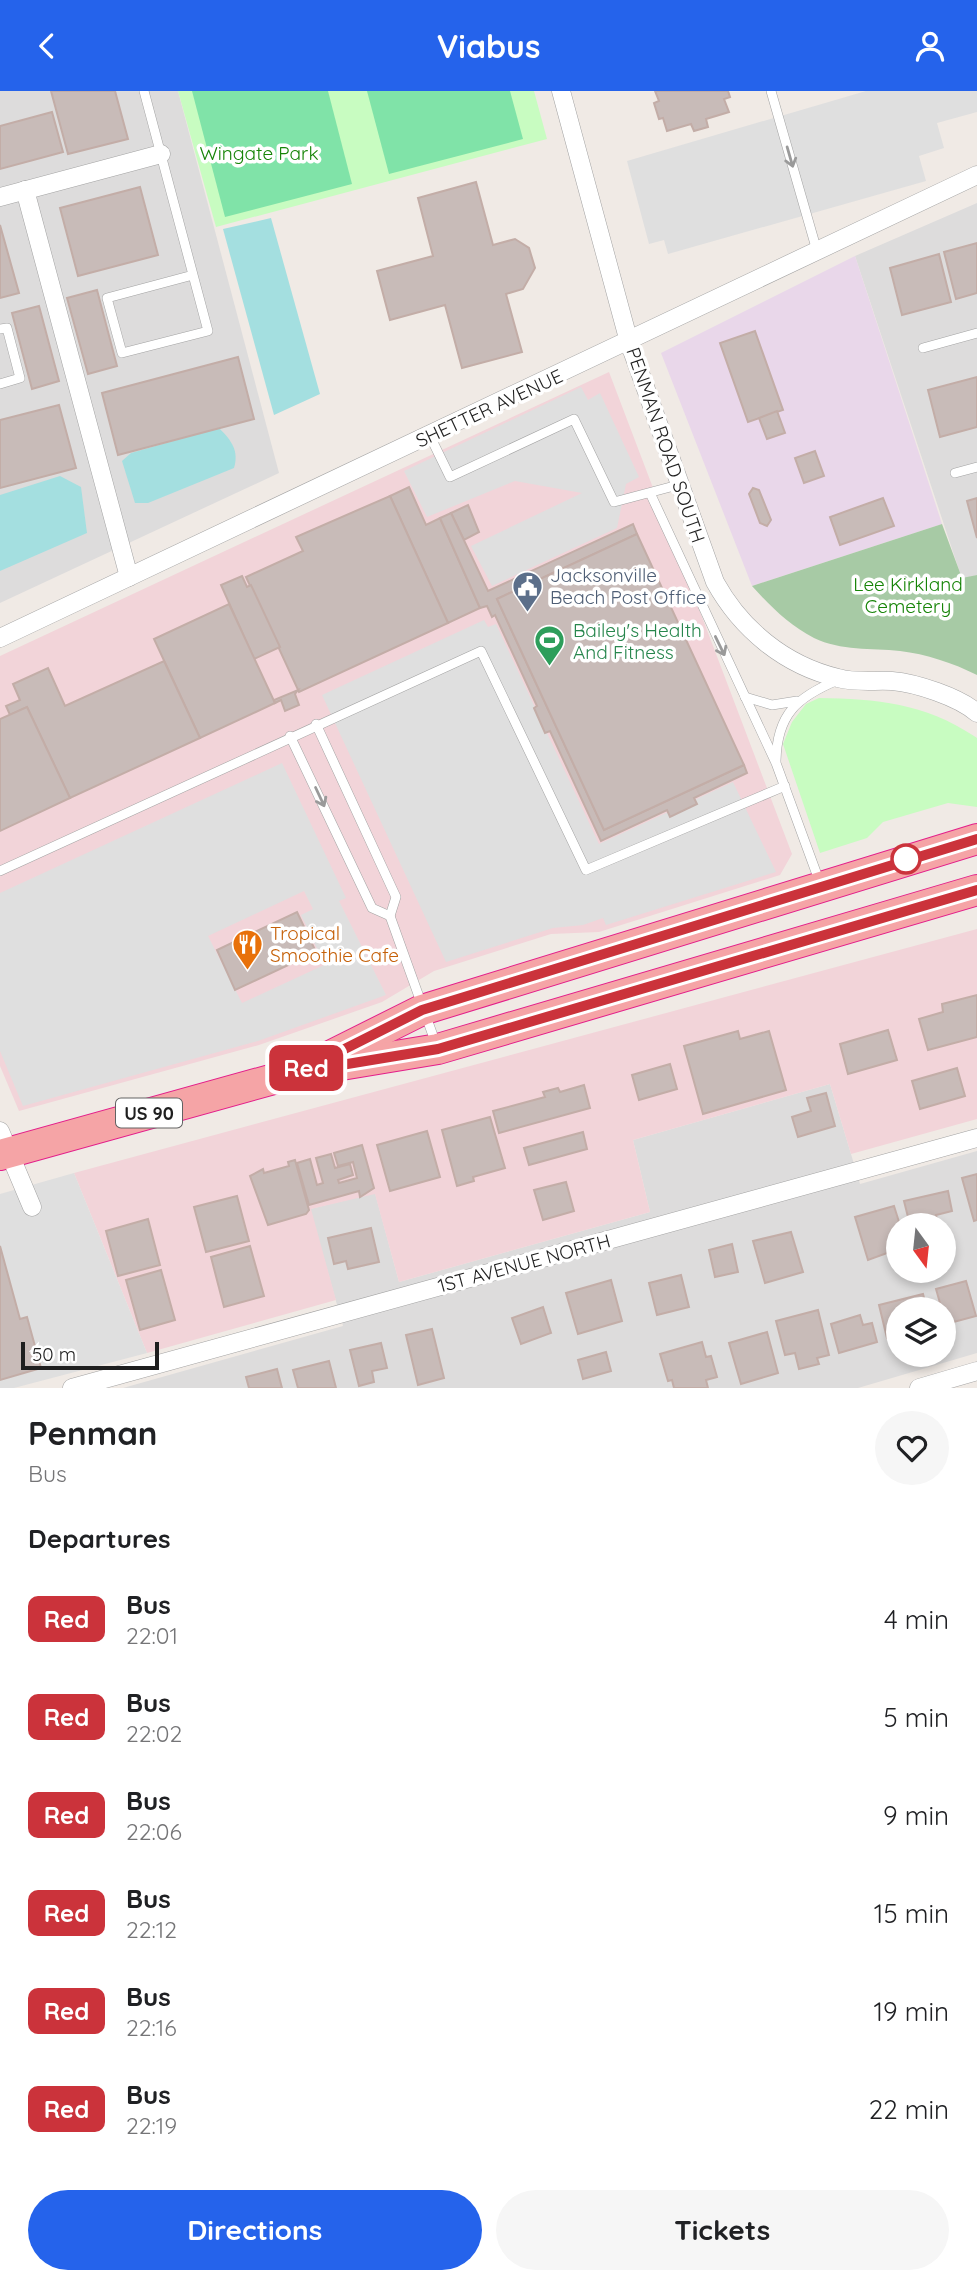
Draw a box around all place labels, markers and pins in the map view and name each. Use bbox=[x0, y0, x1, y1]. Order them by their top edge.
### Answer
place label: Jacksonville Beach Post Office bbox=[550, 563, 707, 609]
public building icon: Jacksonville Beach Post Office bbox=[510, 569, 544, 613]
place label: Bailey's Health And Fitness bbox=[573, 618, 702, 664]
sports icon: Bailey's Health And Fitness bbox=[533, 624, 567, 668]
unlabelled marker bbox=[891, 844, 921, 874]
place label: Tropical Smoothie Cafe bbox=[270, 921, 399, 967]
restaurant icon: Tropical Smoothie Cafe bbox=[230, 927, 264, 971]

